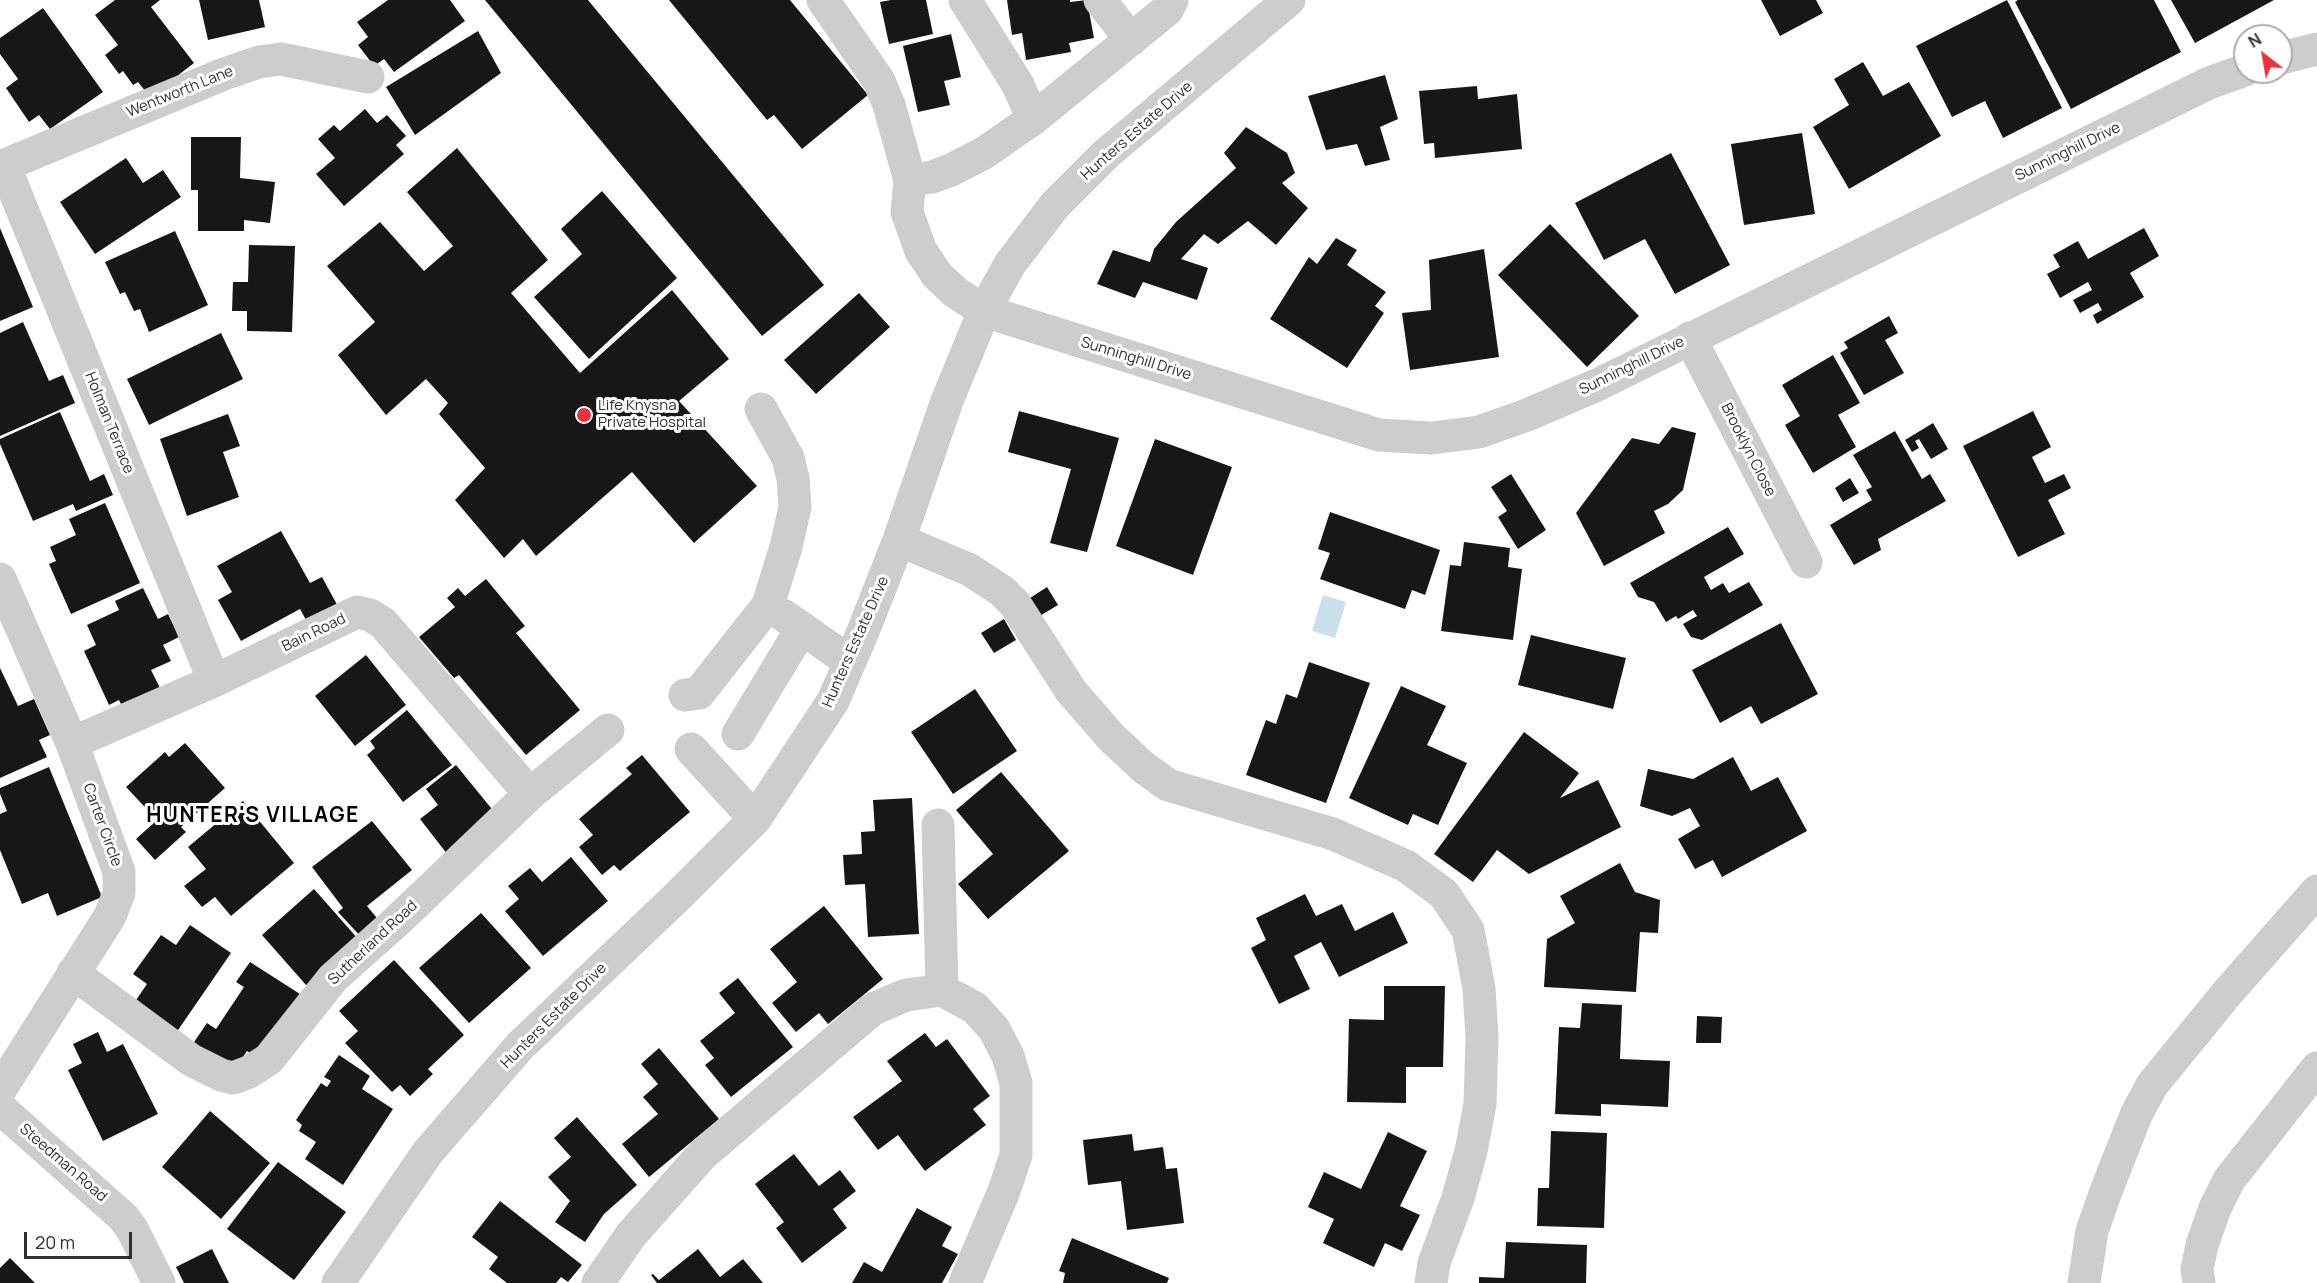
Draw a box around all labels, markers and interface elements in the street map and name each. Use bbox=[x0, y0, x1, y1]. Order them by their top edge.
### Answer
north arrow bbox=[2233, 24, 2293, 84]
text: N bbox=[2244, 28, 2265, 53]
street label: Wentworth Lane bbox=[124, 62, 236, 122]
street label: Hunters Estate Drive bbox=[1078, 78, 1196, 184]
street label: Sunninghill Drive bbox=[2012, 119, 2124, 185]
street label: Sunninghill Drive bbox=[1576, 333, 1688, 399]
street label: Sunninghill Drive bbox=[1078, 334, 1194, 384]
street label: Holman Terrace bbox=[80, 370, 138, 476]
place label: Life Knysna Private Hospital bbox=[598, 397, 706, 432]
street label: Brooklyn Close bbox=[1717, 400, 1779, 500]
marker: Life Knysna Private Hospital bbox=[575, 406, 593, 424]
street label: Hunters Estate Drive bbox=[819, 574, 893, 710]
street label: Bain Road bbox=[279, 610, 349, 656]
street label: Carter Circle bbox=[79, 781, 125, 869]
district label: HUNTER'S VILLAGE bbox=[146, 803, 360, 829]
street label: Sutherland Road bbox=[325, 897, 421, 989]
street label: Hunters Estate Drive bbox=[497, 959, 611, 1073]
street label: Steedman Road bbox=[16, 1120, 110, 1206]
scale bar bbox=[27, 1220, 135, 1258]
text: 20 m bbox=[35, 1230, 75, 1254]

